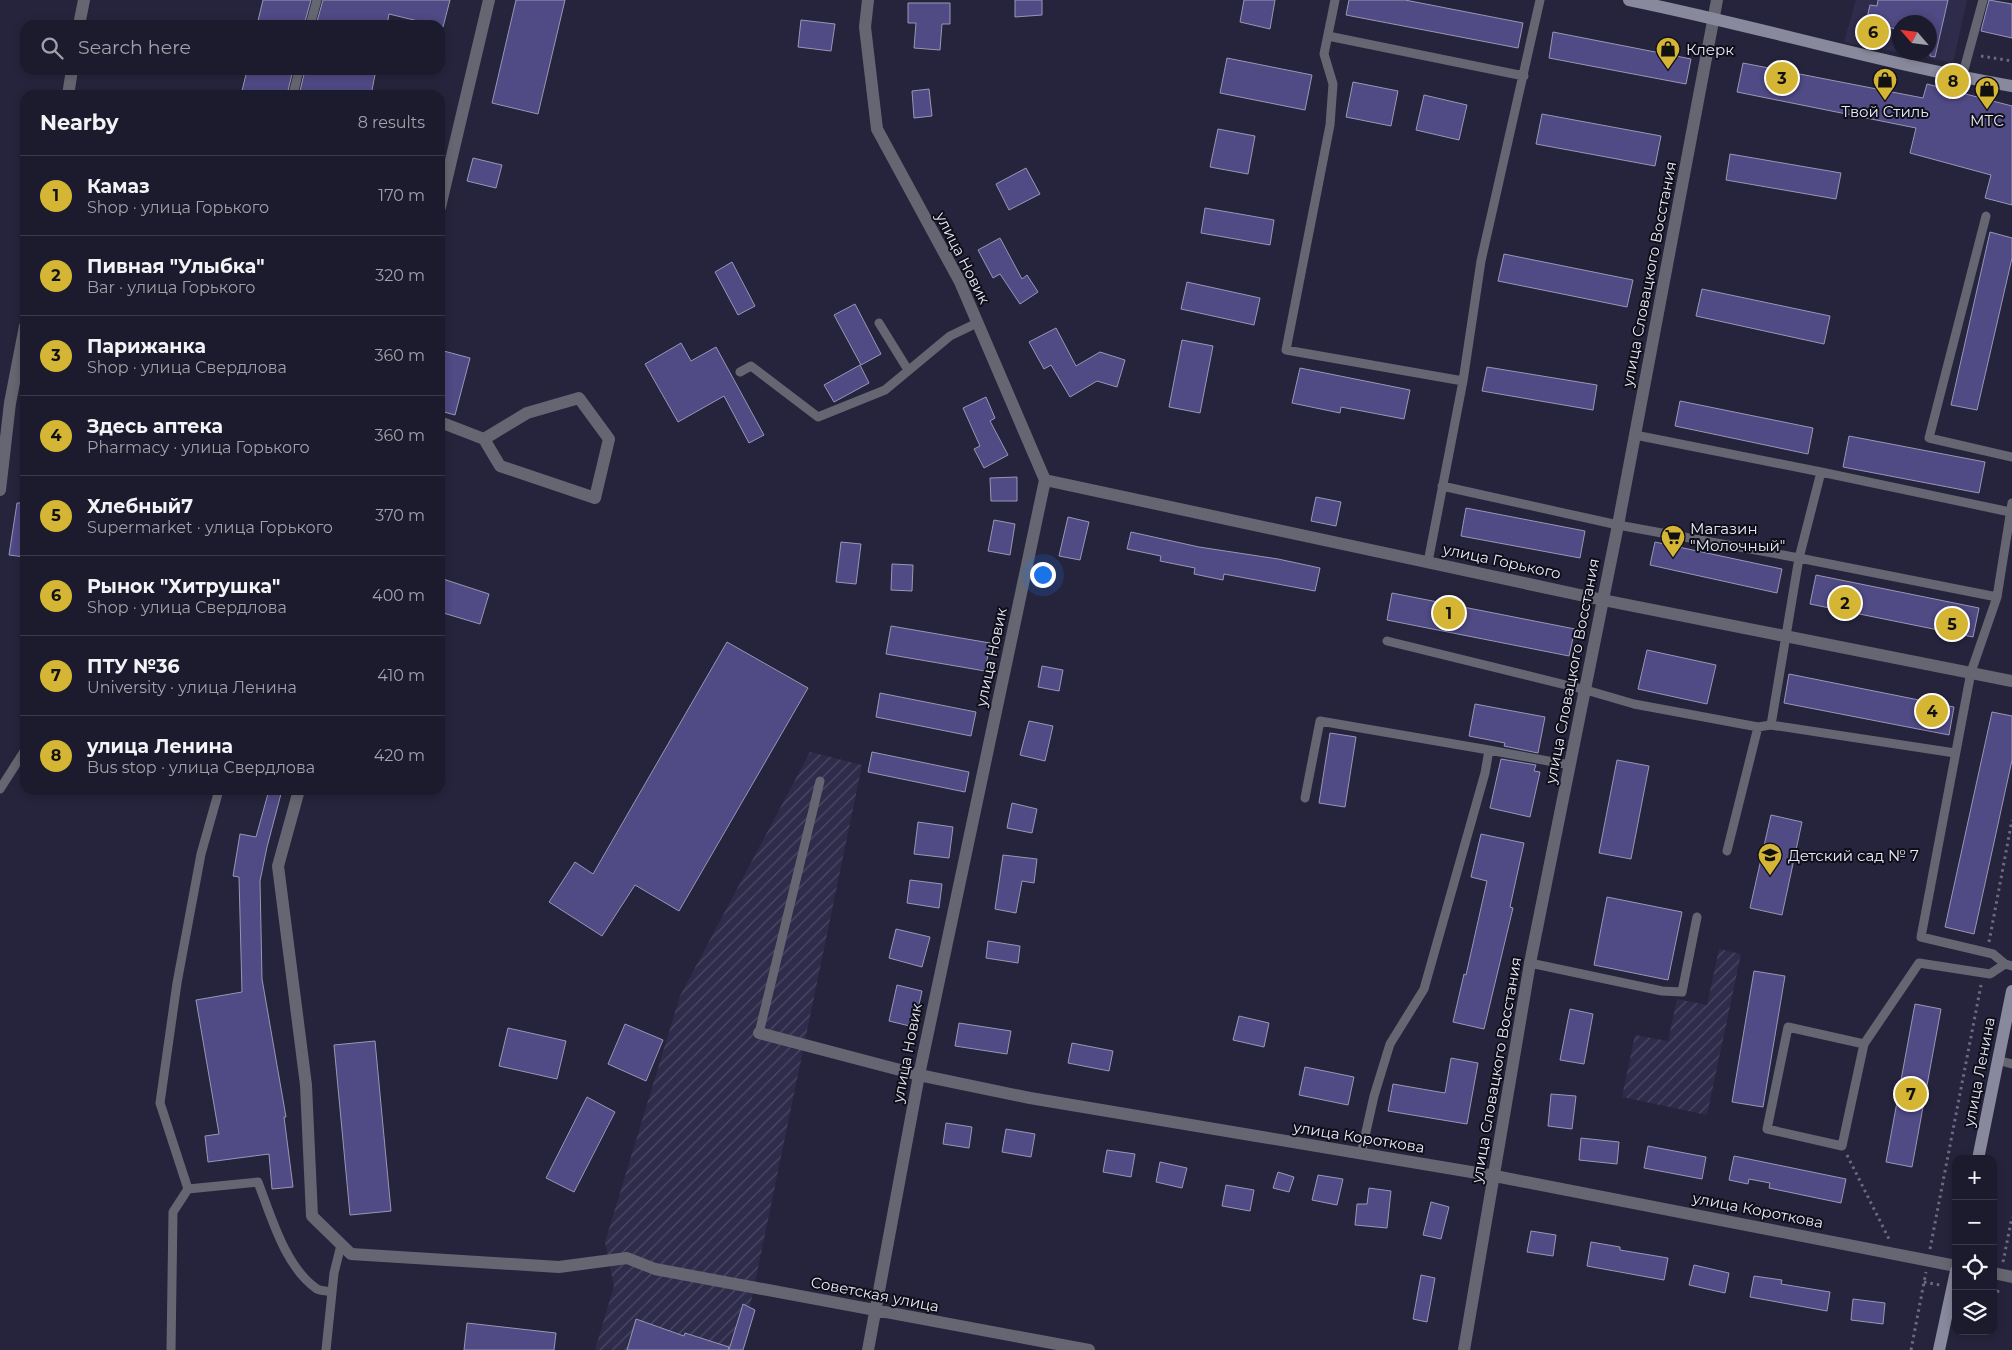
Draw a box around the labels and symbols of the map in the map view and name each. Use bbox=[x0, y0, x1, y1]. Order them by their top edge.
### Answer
pin: 6 bbox=[1857, 13, 1889, 51]
north arrow bbox=[1892, 15, 1937, 60]
shop icon: Клерк bbox=[1655, 36, 1681, 70]
place label: Клерк bbox=[1686, 40, 1734, 59]
pin: 3 bbox=[1766, 59, 1798, 97]
pin: 8 bbox=[1937, 62, 1969, 100]
shop icon: Твой Стиль bbox=[1872, 67, 1898, 101]
shop icon: МТС bbox=[1974, 76, 2000, 110]
place label: Твой Стиль bbox=[1841, 102, 1929, 121]
place label: МТС bbox=[1970, 111, 2004, 130]
street label: улица Словацкого Восстания bbox=[1618, 160, 1680, 389]
street label: улица Новик bbox=[931, 208, 994, 307]
place label: Магазин "Молочный" bbox=[1690, 519, 1785, 555]
supermarket icon: Магазин "Молочный" bbox=[1660, 524, 1686, 558]
street label: улица Горького bbox=[1440, 539, 1563, 583]
street label: улица Словацкого Восстания bbox=[1541, 557, 1603, 786]
your location bbox=[1030, 562, 1056, 588]
pin: 2 bbox=[1829, 584, 1861, 622]
pin: 1 bbox=[1433, 594, 1465, 632]
street label: улица Новик bbox=[971, 605, 1011, 709]
pin: 5 bbox=[1936, 605, 1968, 643]
pin: 4 bbox=[1916, 692, 1948, 730]
school or university icon: Детский сад № 7 bbox=[1757, 842, 1783, 876]
place label: Детский сад № 7 bbox=[1788, 846, 1919, 865]
street label: улица Словацкого Восстания bbox=[1467, 955, 1525, 1186]
street label: улица Новик bbox=[888, 1001, 926, 1105]
street label: улица Ленина bbox=[1959, 1016, 1999, 1129]
pin: 7 bbox=[1895, 1075, 1927, 1113]
street label: улица Короткова bbox=[1291, 1117, 1426, 1157]
street label: улица Короткова bbox=[1690, 1188, 1825, 1232]
street label: Советская улица bbox=[809, 1272, 941, 1316]

